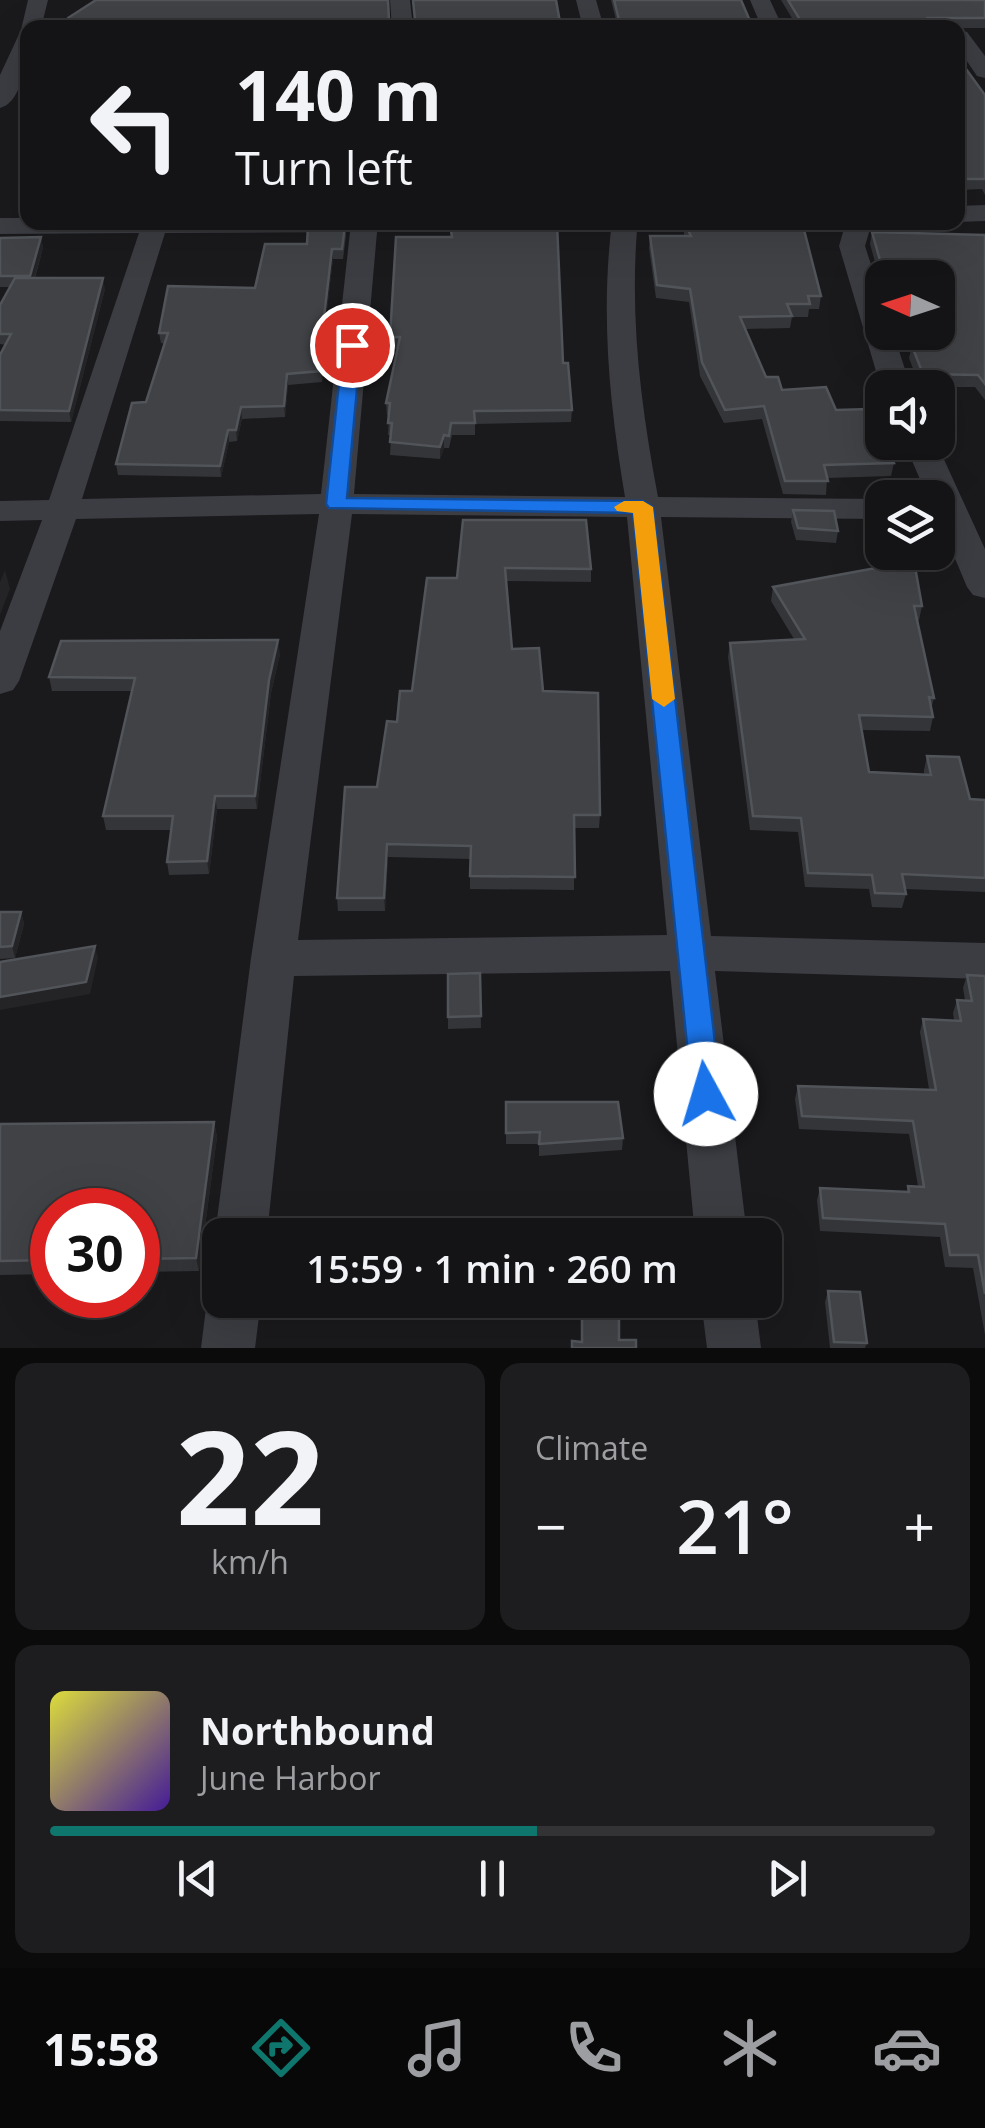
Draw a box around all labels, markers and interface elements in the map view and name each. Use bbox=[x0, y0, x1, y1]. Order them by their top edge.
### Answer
text: 140 m bbox=[235, 46, 442, 142]
icon: left bbox=[70, 60, 200, 190]
text: Turn left bbox=[235, 137, 413, 198]
north arrow bbox=[865, 260, 955, 350]
map controls bbox=[865, 260, 955, 570]
pin bbox=[310, 303, 395, 388]
icon: arrive bbox=[325, 318, 380, 373]
button: sound bbox=[865, 370, 955, 460]
button: layers bbox=[865, 480, 955, 570]
position arrow bbox=[654, 1042, 758, 1146]
speed limit sign: 30 bbox=[30, 1188, 160, 1318]
text: 15:59 · 1 min · 260 m bbox=[306, 1242, 678, 1294]
text: 22 bbox=[176, 1386, 324, 1563]
text: Climate bbox=[535, 1426, 648, 1469]
text: 21° bbox=[676, 1474, 794, 1576]
text: − bbox=[535, 1488, 566, 1563]
text: + bbox=[904, 1488, 935, 1563]
text: km/h bbox=[211, 1540, 289, 1583]
text: Northbound bbox=[200, 1704, 435, 1756]
text: June Harbor bbox=[200, 1756, 380, 1799]
icon: previous bbox=[170, 1851, 225, 1906]
icon: pause bbox=[465, 1851, 520, 1906]
icon: next bbox=[760, 1851, 815, 1906]
icon: directions bbox=[246, 2013, 316, 2083]
icon: music bbox=[402, 2013, 472, 2083]
icon: phone bbox=[559, 2013, 629, 2083]
icon: climate bbox=[715, 2013, 785, 2083]
icon: car bbox=[872, 2013, 942, 2083]
text: 15:58 bbox=[43, 2018, 159, 2079]

